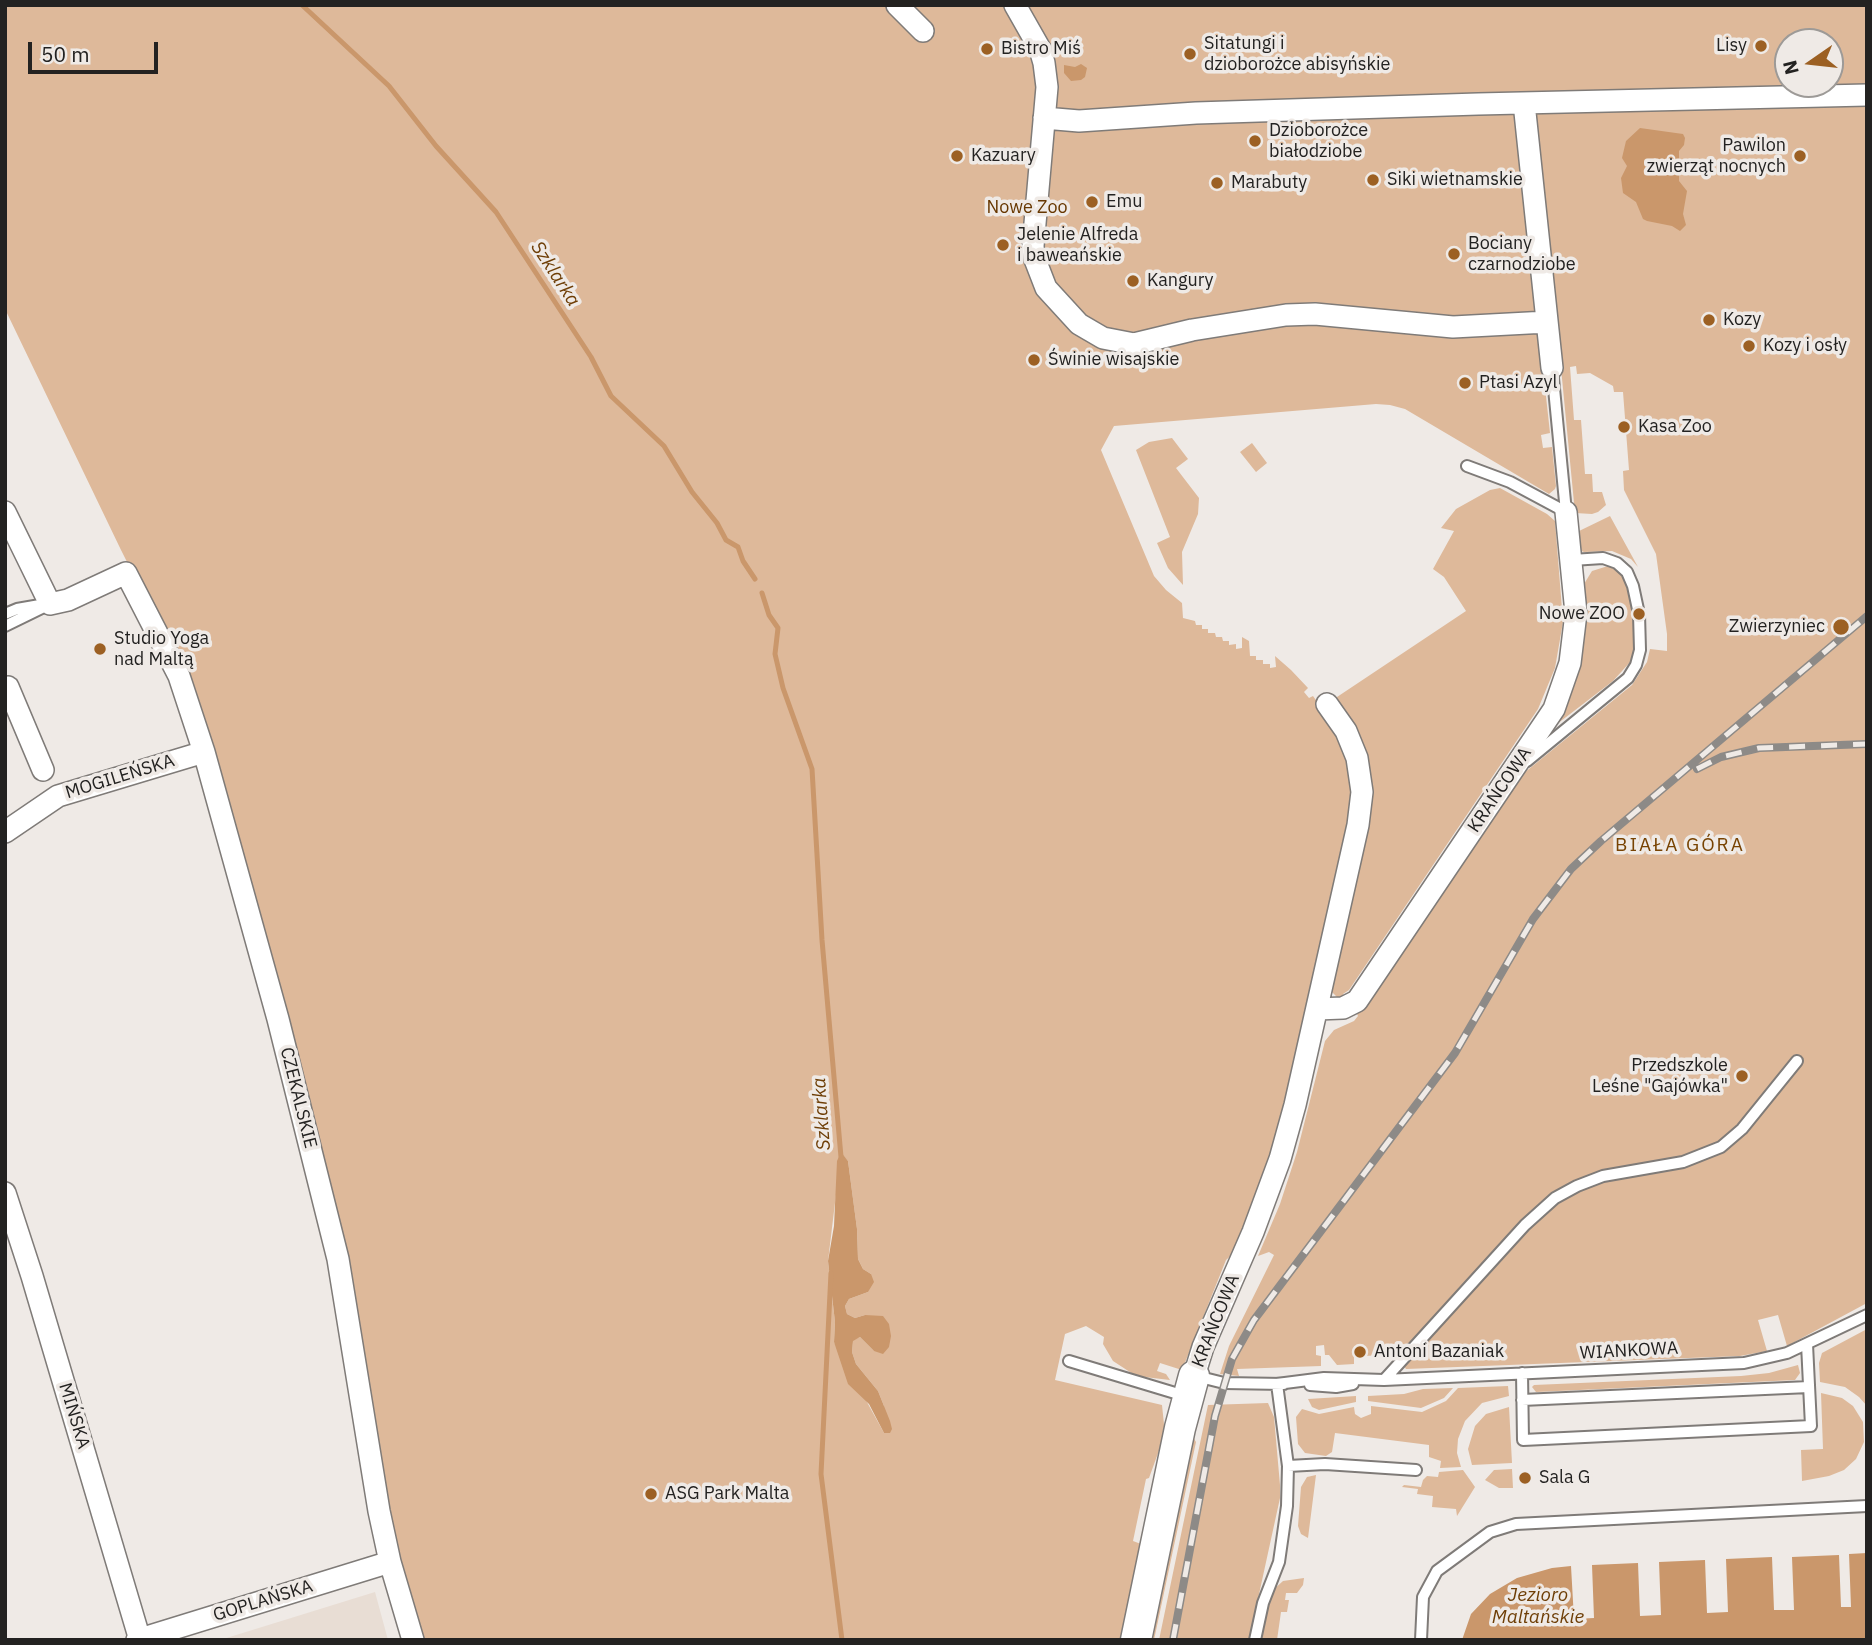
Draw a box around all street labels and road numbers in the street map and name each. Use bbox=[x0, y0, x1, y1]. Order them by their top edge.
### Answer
street label: KRAŃCOWA bbox=[1464, 743, 1536, 837]
street label: MOGILEŃSKA bbox=[63, 750, 177, 804]
street label: CZEKALSKIE bbox=[275, 1045, 321, 1151]
street label: KRAŃCOWA bbox=[1188, 1271, 1244, 1371]
street label: WIANKOWA bbox=[1579, 1338, 1679, 1364]
street label: MIŃSKA bbox=[54, 1380, 94, 1452]
street label: GOPLAŃSKA bbox=[210, 1576, 316, 1626]

